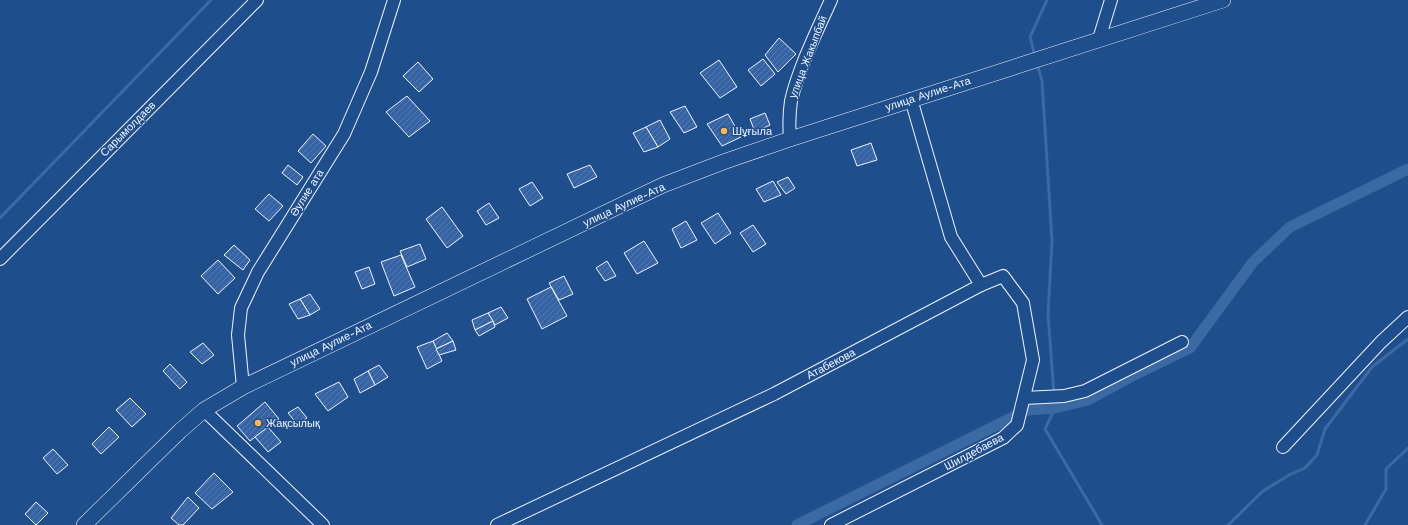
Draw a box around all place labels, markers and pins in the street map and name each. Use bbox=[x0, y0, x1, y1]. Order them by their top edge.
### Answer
place label: Шұғыла bbox=[732, 125, 773, 138]
marker: Шұғыла bbox=[719, 126, 729, 136]
place label: Жақсылық bbox=[266, 417, 320, 430]
marker: Жақсылық bbox=[253, 418, 263, 428]

